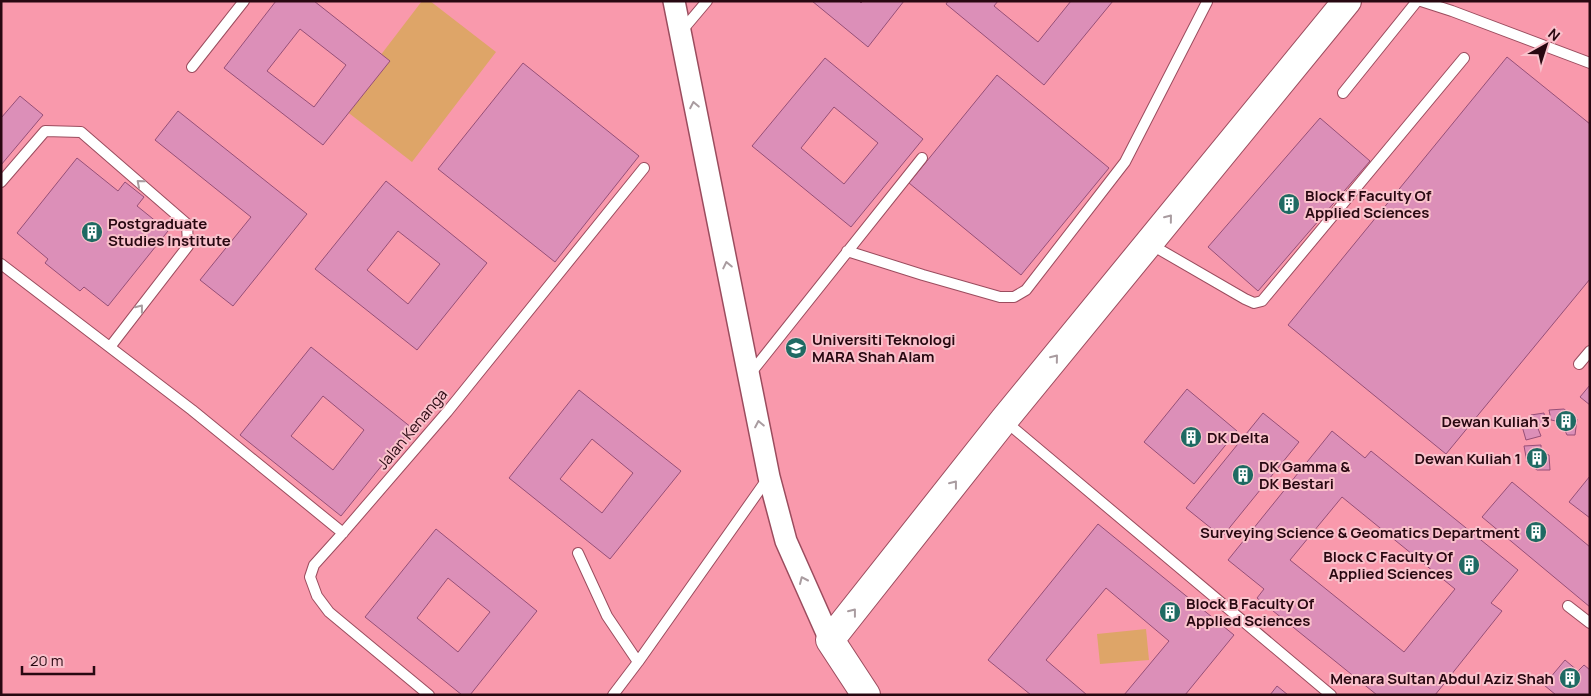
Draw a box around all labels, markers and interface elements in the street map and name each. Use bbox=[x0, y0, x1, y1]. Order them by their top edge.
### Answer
north arrow bbox=[1521, 20, 1571, 70]
text: N bbox=[1545, 24, 1564, 45]
one-way arrow bbox=[689, 101, 700, 110]
one-way arrow bbox=[137, 180, 146, 189]
place label: Block F Faculty Of Applied Sciences bbox=[1305, 185, 1432, 223]
building icon: Block F Faculty Of Applied Sciences bbox=[1277, 192, 1301, 216]
place label: Postgraduate Studies Institute bbox=[108, 213, 231, 251]
one-way arrow bbox=[1164, 215, 1173, 224]
building icon: Postgraduate Studies Institute bbox=[80, 220, 104, 244]
one-way arrow bbox=[722, 260, 733, 269]
one-way arrow bbox=[134, 305, 142, 314]
place label: Universiti Teknologi MARA Shah Alam bbox=[812, 329, 956, 367]
school or university icon: Universiti Teknologi MARA Shah Alam bbox=[784, 336, 808, 360]
one-way arrow bbox=[1050, 355, 1058, 364]
street label: Jalan Kenanga bbox=[372, 384, 452, 474]
building icon: Dewan Kuliah 3 bbox=[1554, 409, 1578, 433]
place label: Dewan Kuliah 3 bbox=[1441, 411, 1550, 432]
one-way arrow bbox=[755, 420, 765, 428]
building icon: DK Delta bbox=[1179, 425, 1203, 449]
place label: DK Delta bbox=[1207, 427, 1269, 448]
building icon: Dewan Kuliah 1 bbox=[1525, 446, 1549, 470]
place label: Dewan Kuliah 1 bbox=[1415, 448, 1521, 469]
place label: DK Gamma & DK Bestari bbox=[1259, 456, 1350, 494]
building icon: DK Gamma & DK Bestari bbox=[1231, 463, 1255, 487]
one-way arrow bbox=[948, 481, 957, 490]
building icon: Surveying Science & Geomatics Department bbox=[1524, 520, 1548, 544]
place label: Surveying Science & Geomatics Department bbox=[1200, 522, 1520, 543]
place label: Block C Faculty Of Applied Sciences bbox=[1323, 546, 1453, 584]
building icon: Block C Faculty Of Applied Sciences bbox=[1457, 553, 1481, 577]
one-way arrow bbox=[799, 576, 810, 585]
place label: Block B Faculty Of Applied Sciences bbox=[1186, 593, 1314, 631]
building icon: Block B Faculty Of Applied Sciences bbox=[1158, 600, 1182, 624]
one-way arrow bbox=[847, 609, 855, 618]
scale bar bbox=[22, 644, 95, 676]
text: 20 m bbox=[30, 650, 63, 671]
building icon: Menara Sultan Abdul Aziz Shah bbox=[1558, 666, 1582, 690]
place label: Menara Sultan Abdul Aziz Shah bbox=[1330, 668, 1554, 689]

